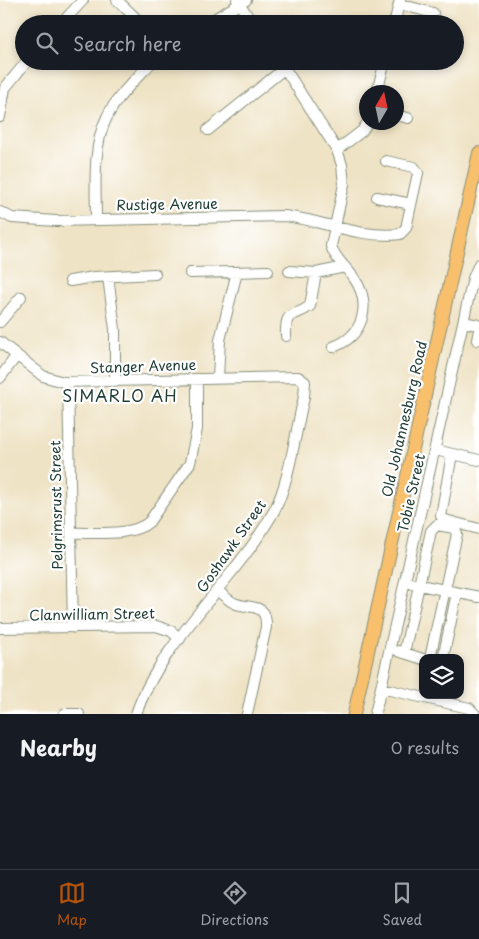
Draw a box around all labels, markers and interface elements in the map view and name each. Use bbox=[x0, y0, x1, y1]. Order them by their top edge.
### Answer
search box bbox=[15, 15, 464, 70]
icon: search bbox=[33, 29, 61, 57]
text: Search here bbox=[73, 29, 182, 57]
north arrow bbox=[359, 85, 404, 130]
street label: Rustige Avenue bbox=[116, 193, 218, 215]
street label: Old Johannesburg Road bbox=[376, 339, 432, 499]
street label: Stanger Avenue bbox=[89, 354, 197, 378]
district label: SIMARLO AH bbox=[62, 383, 178, 407]
street label: Pelgrimsrust Street bbox=[44, 440, 68, 570]
street label: Tobie Street bbox=[392, 451, 430, 534]
street label: Goshawk Street bbox=[191, 495, 271, 597]
street label: Clanwilliam Street bbox=[29, 602, 155, 626]
map controls bbox=[419, 654, 464, 699]
button: layers bbox=[419, 654, 464, 699]
text: Nearby bbox=[20, 731, 97, 763]
text: 0 results bbox=[391, 735, 459, 759]
tab: Map bbox=[57, 879, 87, 930]
tab: Directions bbox=[201, 879, 269, 930]
tab: Saved bbox=[382, 879, 422, 930]

